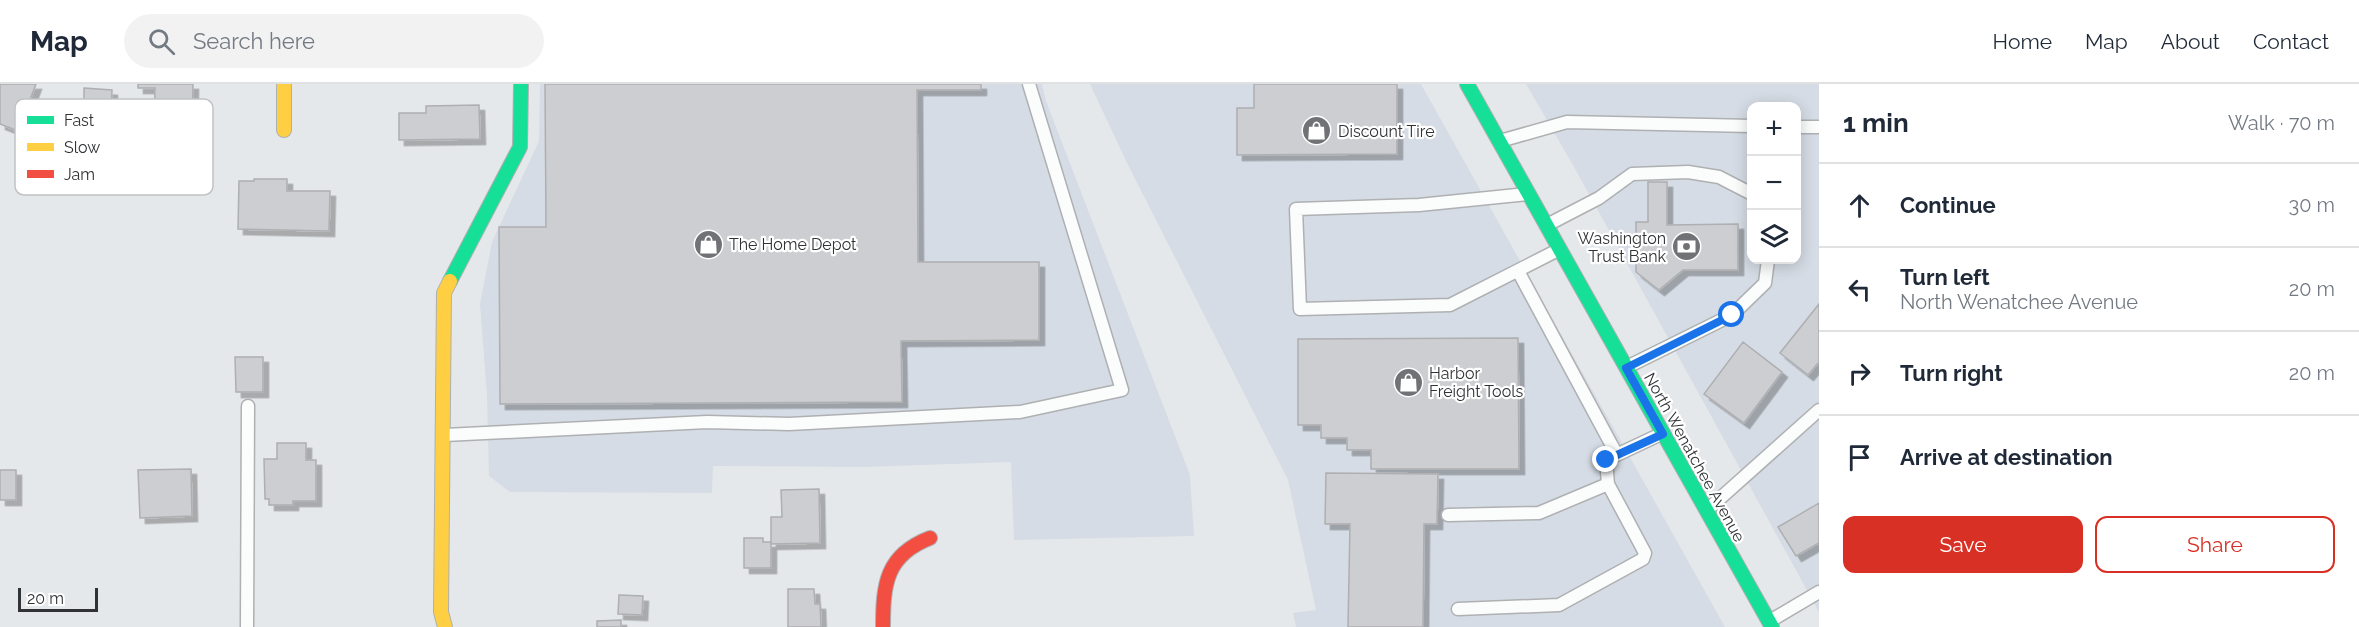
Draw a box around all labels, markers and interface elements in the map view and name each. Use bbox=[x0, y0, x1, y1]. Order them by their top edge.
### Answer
search box bbox=[124, 14, 544, 68]
text: Map bbox=[30, 25, 88, 58]
icon: search bbox=[145, 25, 178, 58]
text: Search here bbox=[193, 28, 315, 54]
text: Home bbox=[1993, 29, 2052, 54]
text: Map bbox=[2085, 29, 2128, 54]
text: About bbox=[2161, 29, 2220, 54]
text: Contact bbox=[2253, 29, 2329, 54]
legend bbox=[15, 99, 213, 195]
map controls bbox=[1747, 102, 1801, 264]
button: + bbox=[1747, 102, 1801, 156]
text: 1 min bbox=[1843, 108, 1909, 138]
text: Fast bbox=[64, 111, 95, 130]
text: Walk · 70 m bbox=[2228, 111, 2335, 135]
shop icon: Discount Tire bbox=[1301, 115, 1333, 147]
place label: Discount Tire bbox=[1338, 122, 1435, 141]
text: Slow bbox=[64, 138, 100, 157]
button: − bbox=[1747, 156, 1801, 210]
text: Jam bbox=[64, 165, 95, 184]
icon: ahead bbox=[1843, 189, 1876, 222]
text: Continue bbox=[1900, 192, 1996, 218]
text: 30 m bbox=[2289, 193, 2335, 217]
button: layers bbox=[1747, 210, 1801, 264]
shop icon: The Home Depot bbox=[692, 228, 724, 260]
place label: Washington Trust Bank bbox=[1578, 229, 1667, 266]
bank icon: Washington Trust Bank bbox=[1671, 231, 1703, 263]
place label: The Home Depot bbox=[729, 235, 857, 254]
text: Turn left bbox=[1900, 264, 1990, 290]
icon: left bbox=[1843, 273, 1876, 306]
text: 20 m bbox=[2289, 277, 2335, 301]
text: North Wenatchee Avenue bbox=[1900, 290, 2138, 314]
route start bbox=[1718, 301, 1744, 327]
icon: right bbox=[1843, 357, 1876, 390]
text: Turn right bbox=[1900, 360, 2003, 386]
text: 20 m bbox=[2289, 361, 2335, 385]
place label: Harbor Freight Tools bbox=[1429, 364, 1524, 401]
shop icon: Harbor Freight Tools bbox=[1392, 366, 1424, 398]
street label: North Wenatchee Avenue bbox=[1640, 369, 1749, 545]
icon: arrive bbox=[1843, 441, 1876, 474]
text: Arrive at destination bbox=[1900, 444, 2113, 470]
route end bbox=[1592, 446, 1618, 472]
button: Save bbox=[1843, 516, 2083, 573]
button: Share bbox=[2095, 516, 2335, 573]
scale bar bbox=[18, 585, 98, 612]
text: 20 m bbox=[27, 589, 64, 608]

